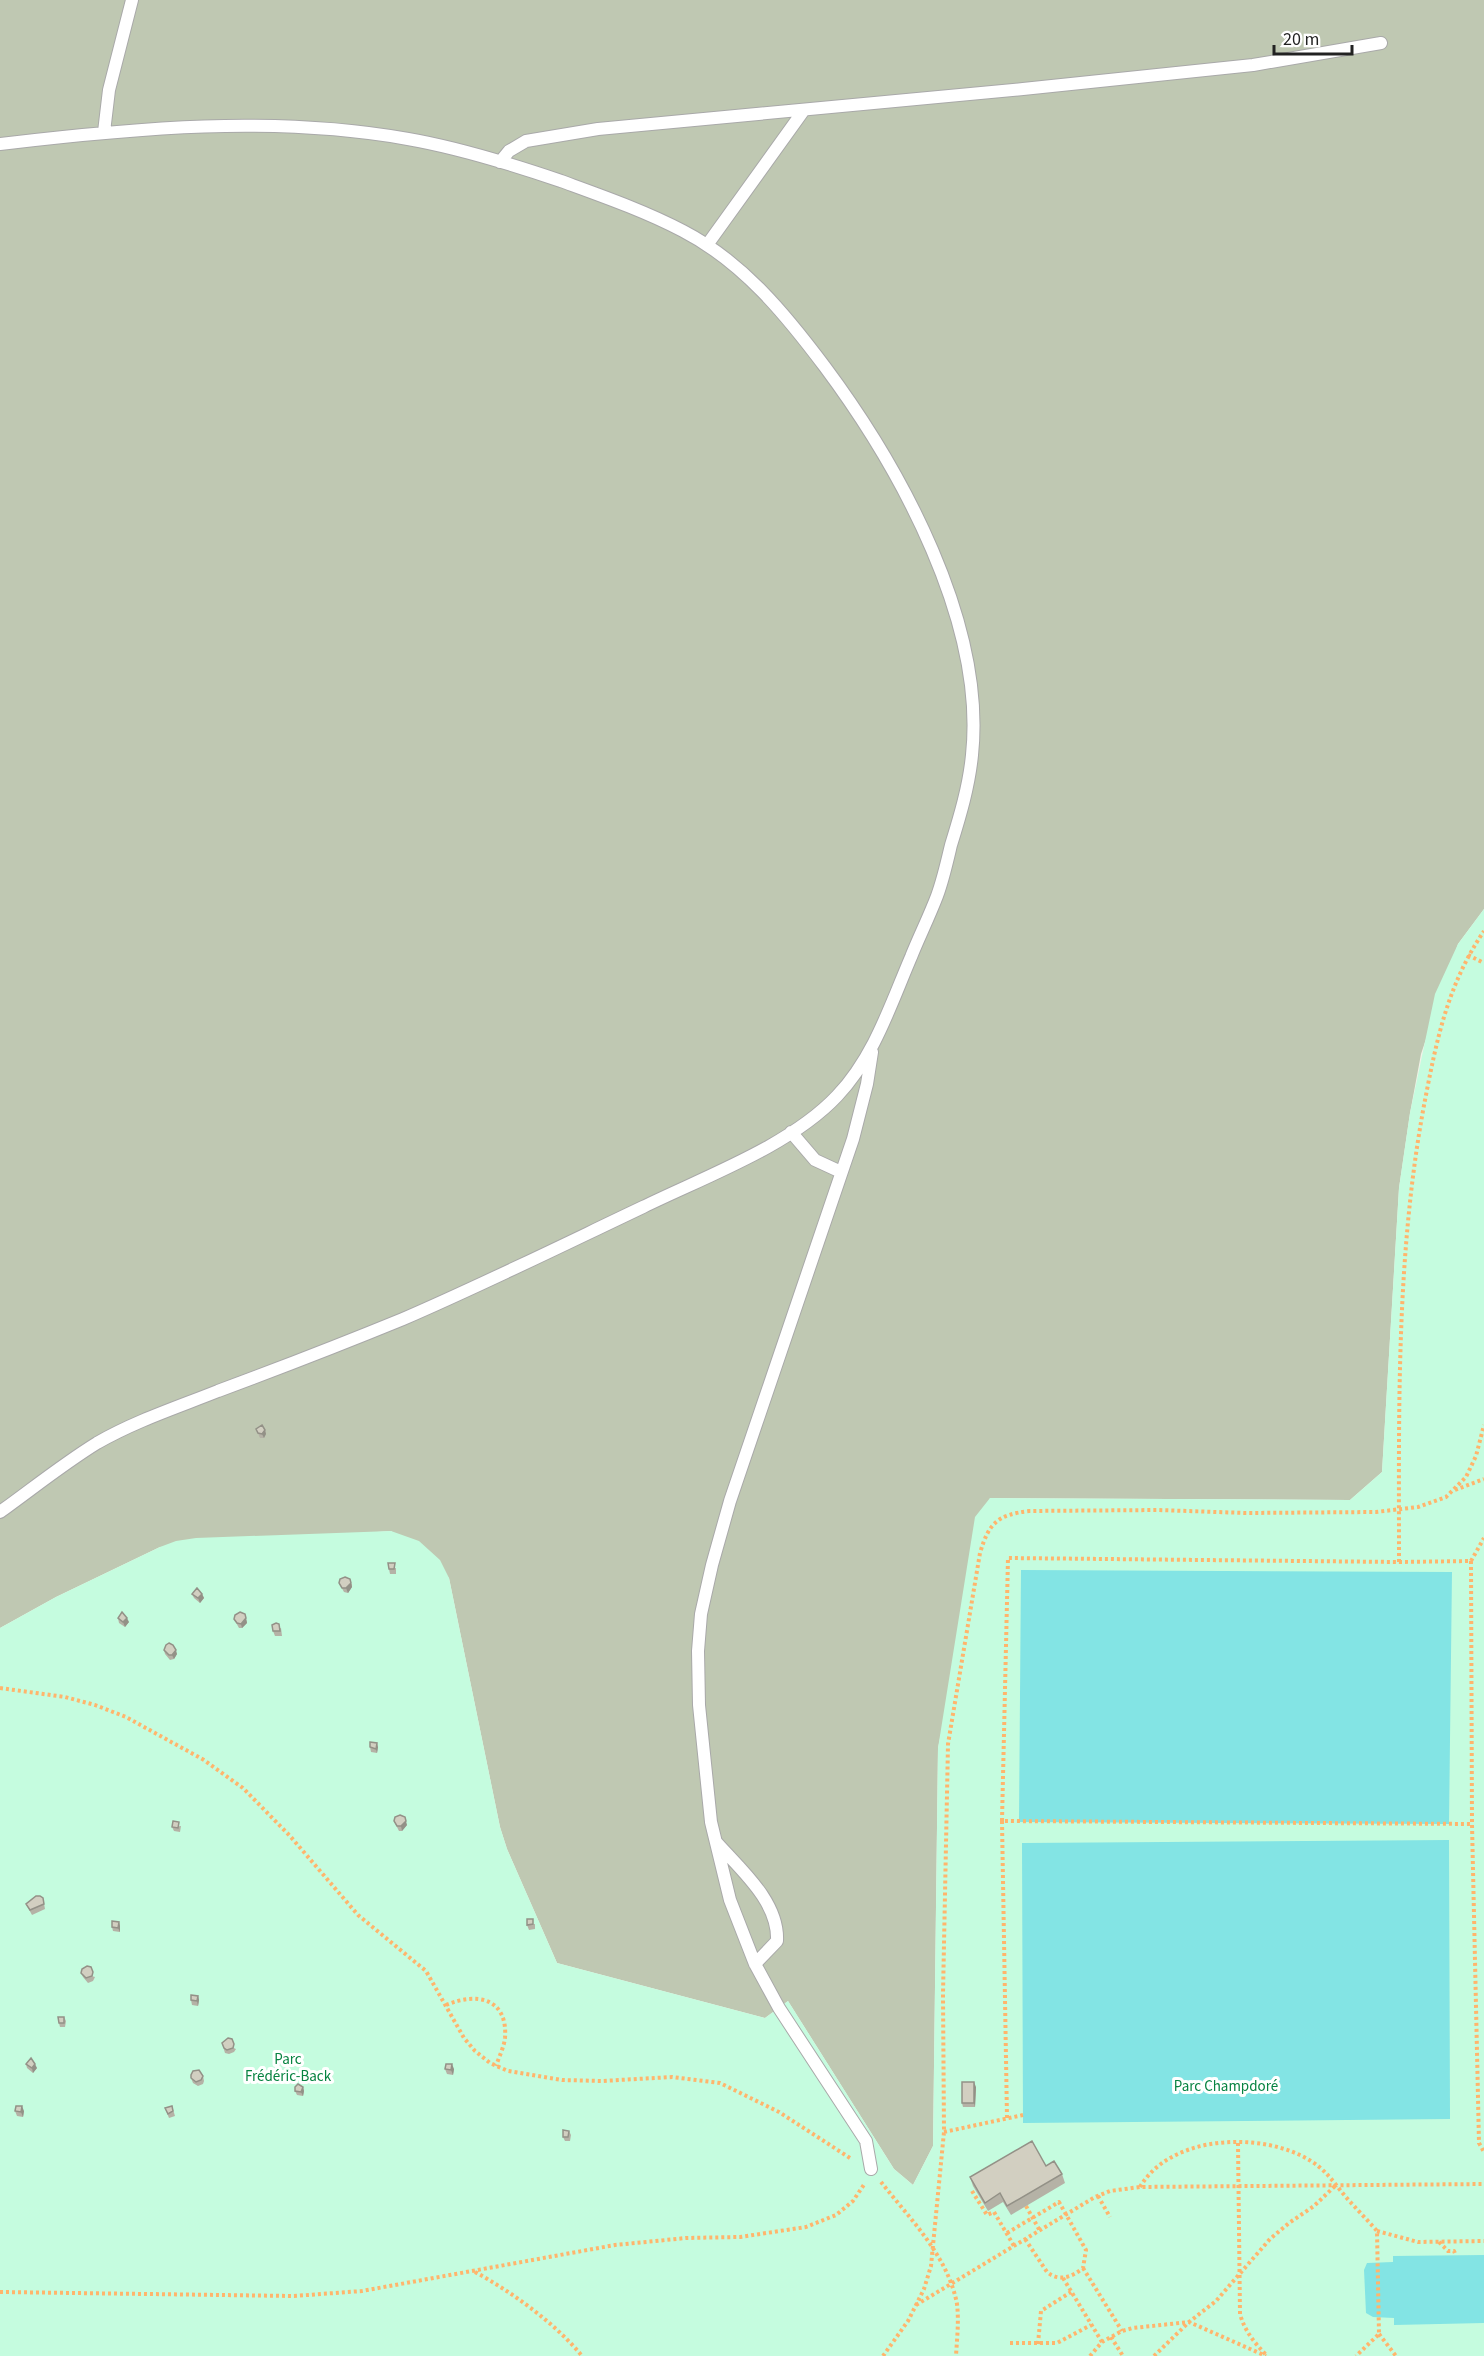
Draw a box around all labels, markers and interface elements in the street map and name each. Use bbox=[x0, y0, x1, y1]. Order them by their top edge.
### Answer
scale bar bbox=[1274, 18, 1352, 56]
text: 20 m bbox=[1283, 27, 1319, 52]
park label: Parc Frédéric-Back bbox=[245, 2049, 332, 2087]
park label: Parc Champdoré bbox=[1174, 2076, 1278, 2097]

